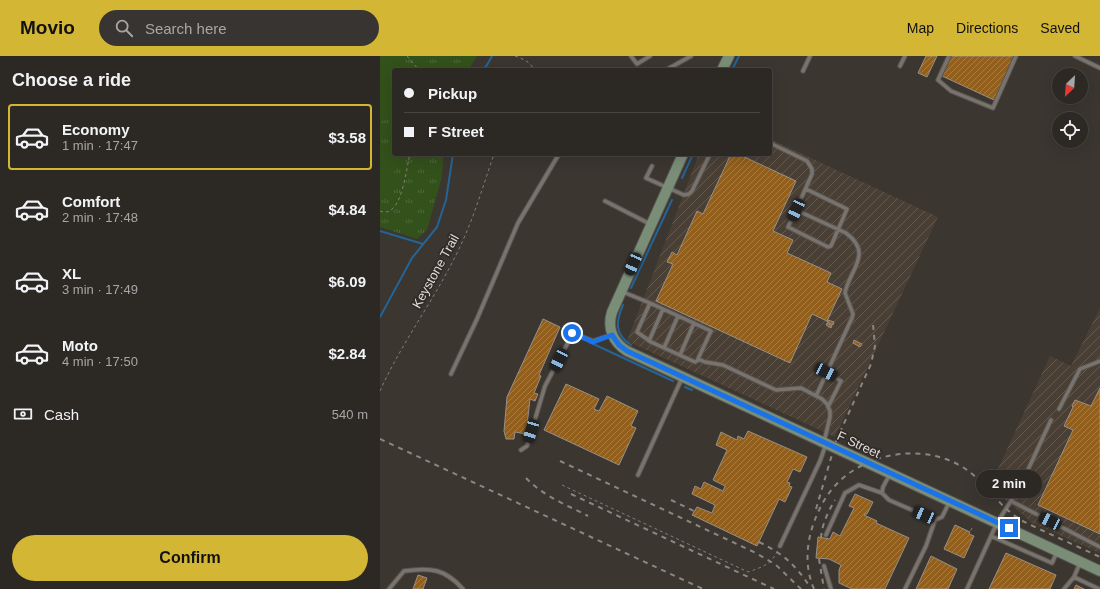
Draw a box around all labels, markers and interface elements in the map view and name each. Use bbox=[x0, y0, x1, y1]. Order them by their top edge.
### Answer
search box bbox=[99, 10, 379, 46]
text: Movio bbox=[20, 17, 75, 38]
icon: search bbox=[113, 17, 135, 39]
text: Search here bbox=[145, 20, 227, 37]
text: Map bbox=[907, 20, 934, 36]
text: Directions bbox=[956, 20, 1018, 36]
text: Saved bbox=[1040, 20, 1080, 36]
north arrow bbox=[1052, 68, 1088, 104]
map controls bbox=[1052, 68, 1088, 148]
text: Choose a ride bbox=[12, 70, 131, 90]
text: Pickup bbox=[428, 85, 477, 102]
button: locate bbox=[1052, 112, 1088, 148]
icon: car bbox=[14, 119, 50, 155]
text: Economy bbox=[62, 121, 130, 138]
text: F Street bbox=[428, 123, 484, 140]
text: $3.58 bbox=[328, 129, 366, 146]
text: 1 min · 17:47 bbox=[62, 138, 138, 153]
icon: car bbox=[14, 191, 50, 227]
text: Comfort bbox=[62, 193, 120, 210]
car bbox=[785, 197, 807, 223]
text: $4.84 bbox=[328, 201, 366, 218]
text: 2 min · 17:48 bbox=[62, 210, 138, 225]
street label: Keystone Trail bbox=[409, 231, 462, 311]
car bbox=[623, 251, 643, 277]
icon: car bbox=[14, 263, 50, 299]
text: XL bbox=[62, 265, 81, 282]
text: $6.09 bbox=[328, 273, 366, 290]
text: 3 min · 17:49 bbox=[62, 282, 138, 297]
route start bbox=[563, 324, 581, 342]
icon: car bbox=[14, 335, 50, 371]
text: Moto bbox=[62, 337, 98, 354]
text: $2.84 bbox=[328, 345, 366, 362]
car bbox=[548, 347, 570, 373]
text: 4 min · 17:50 bbox=[62, 354, 138, 369]
car bbox=[813, 361, 839, 383]
icon: cash bbox=[12, 403, 34, 425]
text: Cash bbox=[44, 406, 79, 423]
text: 540 m bbox=[332, 407, 368, 422]
car bbox=[522, 418, 540, 444]
street label: F Street bbox=[835, 428, 883, 461]
callout: 2 min bbox=[976, 470, 1042, 498]
text: 2 min bbox=[992, 476, 1026, 491]
car bbox=[911, 505, 937, 525]
car bbox=[1037, 510, 1063, 532]
route end bbox=[1000, 519, 1018, 537]
button: Confirm bbox=[12, 535, 368, 581]

